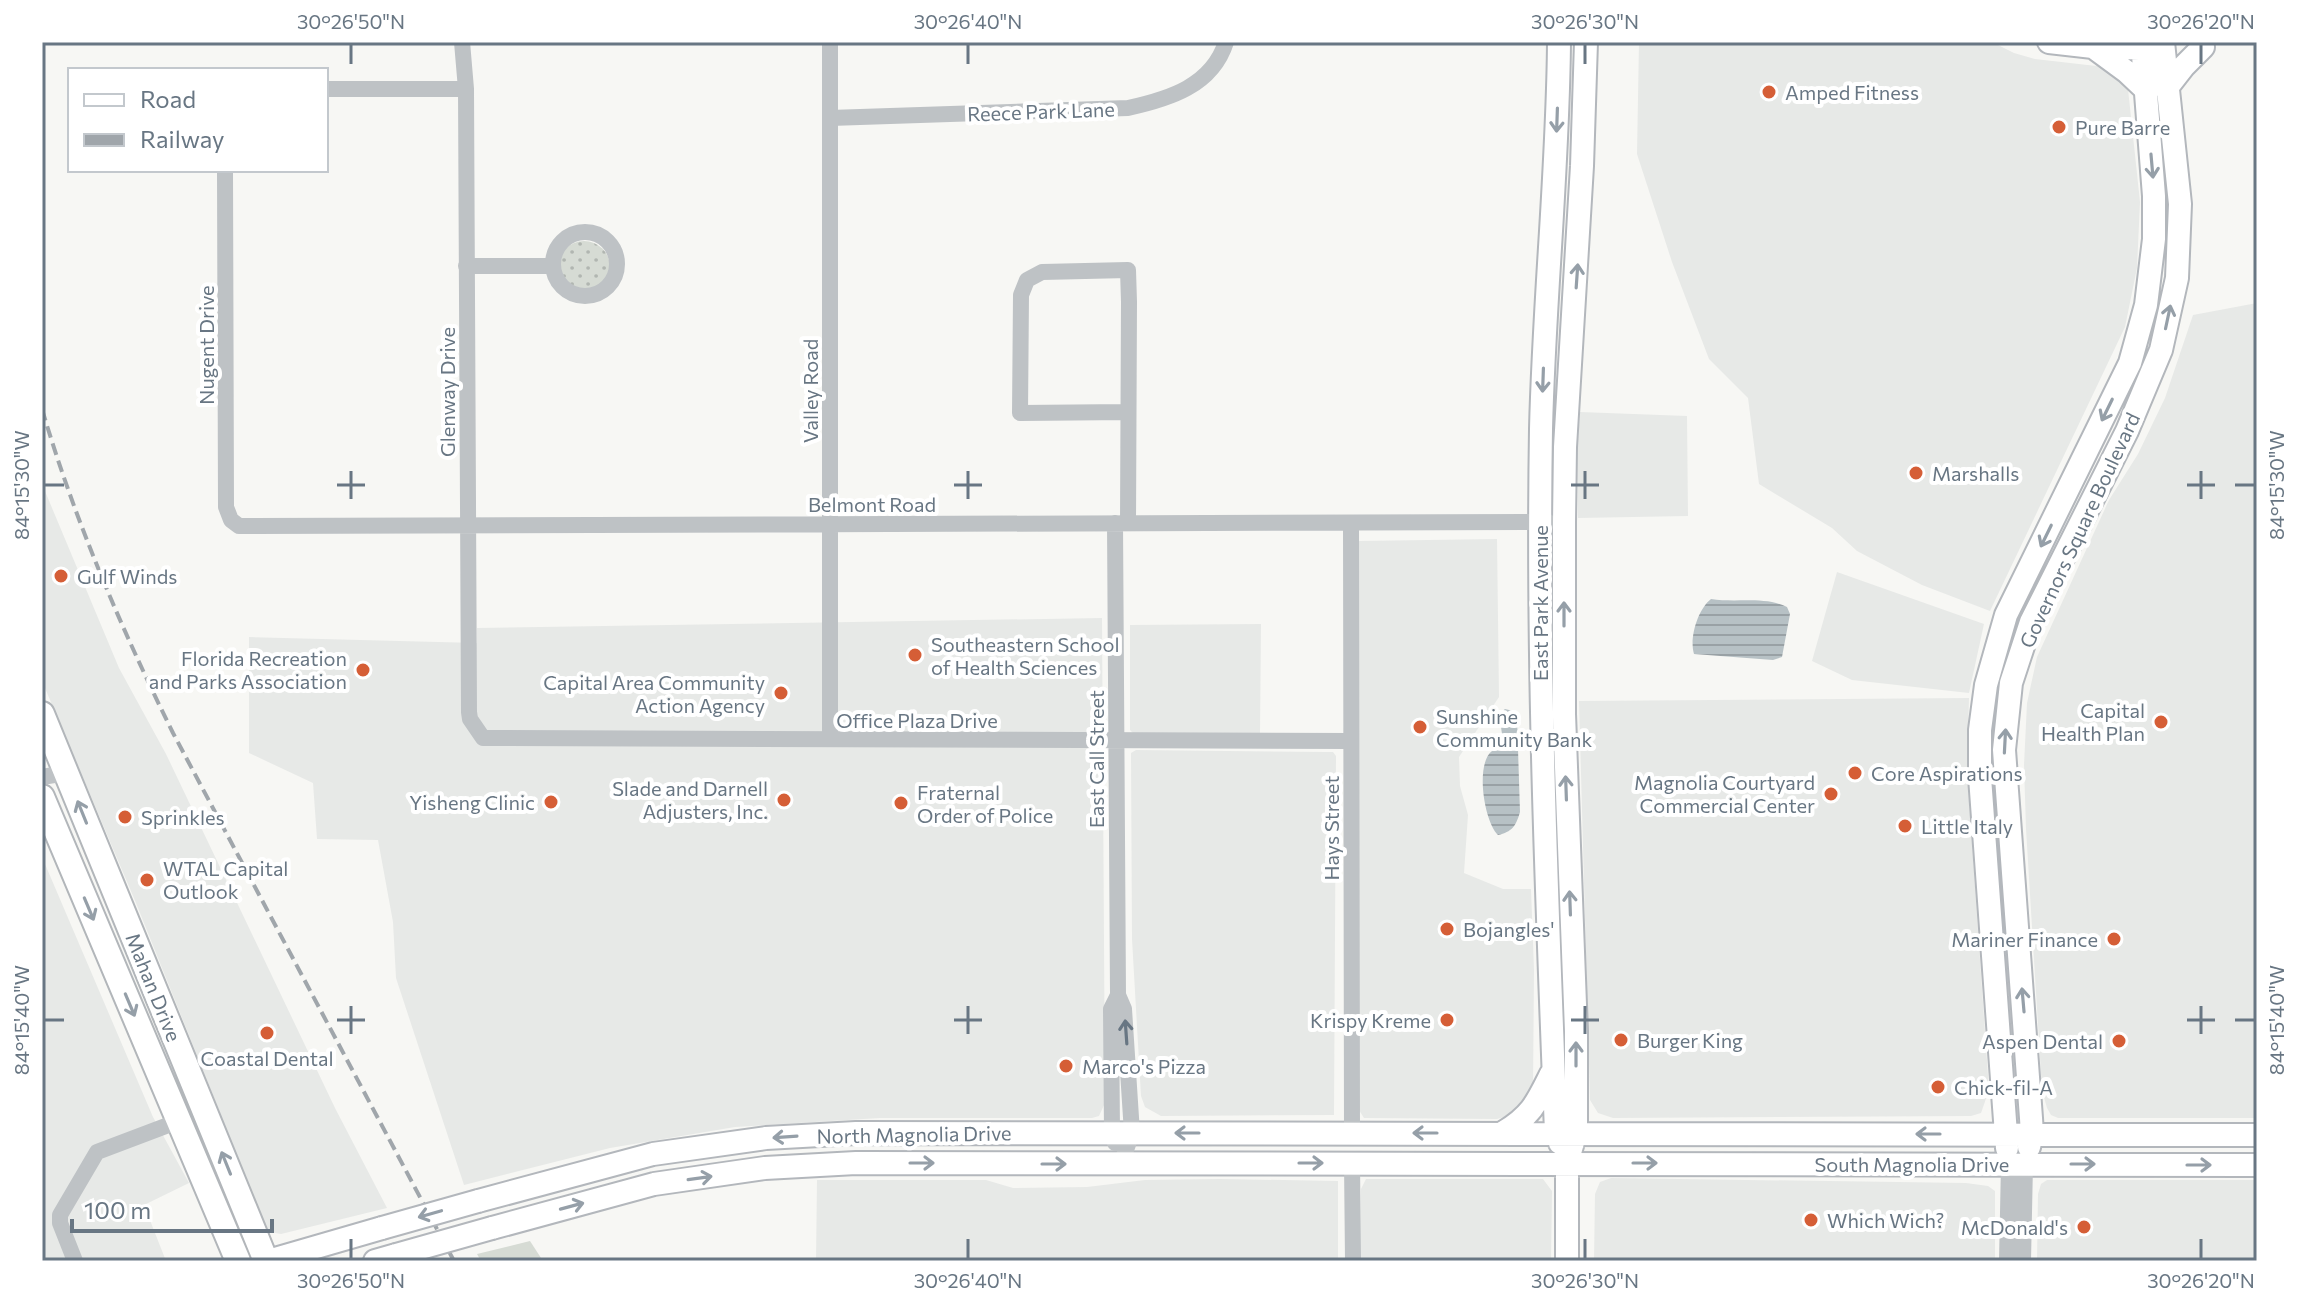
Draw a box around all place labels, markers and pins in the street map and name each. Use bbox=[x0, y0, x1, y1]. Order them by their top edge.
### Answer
place label: Amped Fitness bbox=[1785, 80, 1919, 104]
marker: Amped Fitness bbox=[1760, 83, 1778, 101]
place label: Pure Barre bbox=[2075, 115, 2170, 139]
marker: Pure Barre bbox=[2050, 118, 2068, 136]
place label: Marshalls bbox=[1932, 461, 2019, 485]
marker: Marshalls bbox=[1907, 464, 1925, 482]
place label: Gulf Winds bbox=[77, 564, 177, 588]
marker: Gulf Winds bbox=[52, 567, 70, 585]
place label: Southeastern School of Health Sciences bbox=[931, 632, 1120, 679]
place label: Florida Recreation and Parks Association bbox=[149, 646, 347, 693]
marker: Southeastern School of Health Sciences bbox=[906, 646, 924, 664]
marker: Florida Recreation and Parks Association bbox=[354, 661, 372, 679]
place label: Capital Area Community Action Agency bbox=[543, 670, 765, 717]
marker: Capital Area Community Action Agency bbox=[772, 684, 790, 702]
place label: Capital Health Plan bbox=[2041, 698, 2145, 745]
place label: Sunshine Community Bank bbox=[1436, 704, 1593, 751]
marker: Capital Health Plan bbox=[2152, 713, 2170, 731]
marker: Sunshine Community Bank bbox=[1411, 718, 1429, 736]
place label: Core Aspirations bbox=[1871, 761, 2023, 785]
marker: Core Aspirations bbox=[1846, 764, 1864, 782]
place label: Magnolia Courtyard Commercial Center bbox=[1634, 770, 1815, 817]
place label: Slade and Darnell Adjusters, Inc. bbox=[612, 776, 768, 823]
place label: Fraternal Order of Police bbox=[917, 780, 1053, 827]
marker: Magnolia Courtyard Commercial Center bbox=[1822, 785, 1840, 803]
place label: Yisheng Clinic bbox=[409, 790, 535, 814]
marker: Slade and Darnell Adjusters, Inc. bbox=[775, 791, 793, 809]
marker: Yisheng Clinic bbox=[542, 793, 560, 811]
marker: Fraternal Order of Police bbox=[892, 794, 910, 812]
place label: Sprinkles bbox=[141, 805, 225, 829]
marker: Sprinkles bbox=[116, 808, 134, 826]
place label: Little Italy bbox=[1921, 814, 2013, 838]
marker: Little Italy bbox=[1896, 817, 1914, 835]
place label: WTAL Capital Outlook bbox=[163, 856, 288, 903]
marker: WTAL Capital Outlook bbox=[138, 871, 156, 889]
place label: Bojangles' bbox=[1463, 917, 1555, 941]
marker: Bojangles' bbox=[1438, 920, 1456, 938]
place label: Mariner Finance bbox=[1951, 927, 2098, 951]
marker: Mariner Finance bbox=[2105, 930, 2123, 948]
place label: Krispy Kreme bbox=[1310, 1008, 1431, 1032]
marker: Krispy Kreme bbox=[1438, 1011, 1456, 1029]
marker: Coastal Dental bbox=[258, 1024, 276, 1042]
place label: Burger King bbox=[1637, 1028, 1743, 1052]
place label: Aspen Dental bbox=[1982, 1029, 2103, 1053]
marker: Burger King bbox=[1612, 1031, 1630, 1049]
marker: Aspen Dental bbox=[2110, 1032, 2128, 1050]
place label: Coastal Dental bbox=[200, 1046, 334, 1070]
place label: Marco's Pizza bbox=[1082, 1054, 1206, 1078]
marker: Marco's Pizza bbox=[1057, 1057, 1075, 1075]
place label: Chick-fil-A bbox=[1954, 1075, 2053, 1099]
marker: Chick-fil-A bbox=[1929, 1078, 1947, 1096]
place label: Which Wich? bbox=[1827, 1208, 1944, 1232]
marker: Which Wich? bbox=[1802, 1211, 1820, 1229]
place label: McDonald's bbox=[1961, 1215, 2068, 1239]
marker: McDonald's bbox=[2075, 1218, 2093, 1236]

